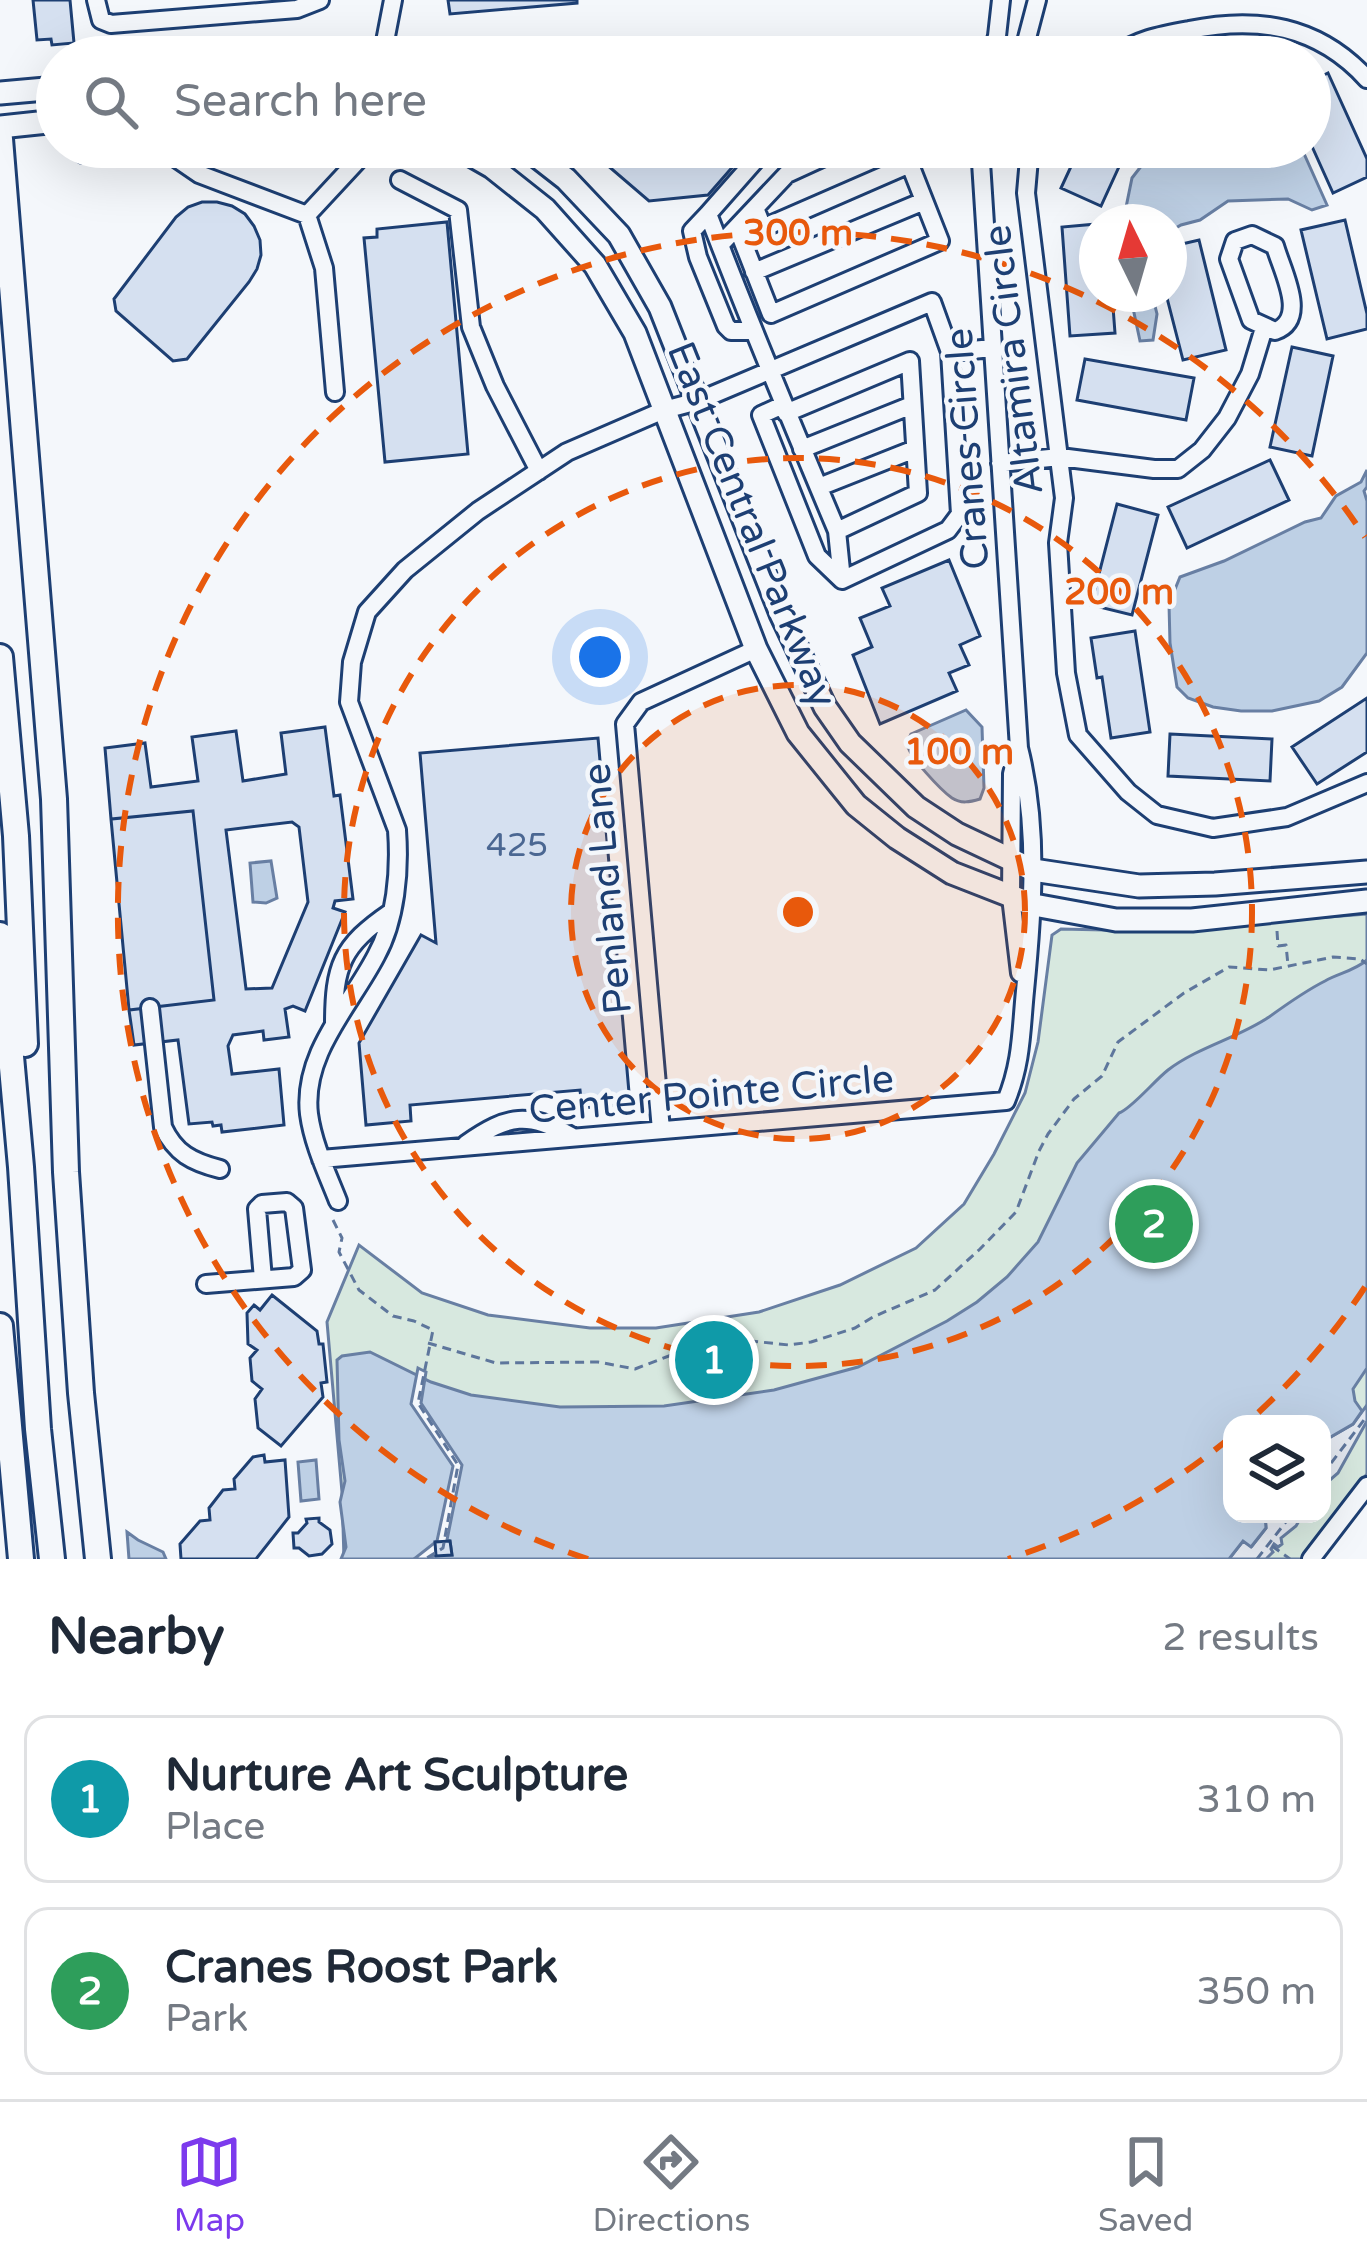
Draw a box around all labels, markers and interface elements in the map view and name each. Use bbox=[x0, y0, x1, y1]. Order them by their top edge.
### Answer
search box bbox=[36, 36, 1331, 168]
icon: search bbox=[78, 69, 144, 135]
text: Search here bbox=[174, 75, 427, 129]
north arrow bbox=[1079, 204, 1187, 312]
text: 300 m bbox=[743, 212, 853, 255]
street label: Altamira Circle bbox=[974, 222, 1053, 497]
street label: Cranes Circle bbox=[936, 326, 999, 571]
street label: East Central Parkway bbox=[657, 335, 846, 714]
text: 200 m bbox=[1064, 571, 1174, 614]
your location bbox=[570, 627, 630, 687]
text: 100 m bbox=[904, 731, 1014, 774]
street label: Penland Lane bbox=[573, 761, 642, 1016]
house number: 425 bbox=[486, 826, 548, 865]
centre of rings bbox=[777, 891, 819, 933]
street label: Center Pointe Circle bbox=[526, 1055, 896, 1134]
pin: 2 bbox=[1115, 1179, 1193, 1269]
pin: 1 bbox=[675, 1315, 753, 1405]
map controls bbox=[1223, 1415, 1331, 1523]
button: layers bbox=[1223, 1415, 1331, 1523]
text: Nearby bbox=[48, 1606, 225, 1668]
text: 2 results bbox=[1162, 1614, 1319, 1661]
text: Nurture Art Sculpture bbox=[165, 1749, 628, 1803]
text: 1 bbox=[78, 1776, 102, 1823]
text: 310 m bbox=[1197, 1776, 1316, 1823]
text: Place bbox=[165, 1803, 265, 1850]
text: Cranes Roost Park bbox=[165, 1941, 558, 1995]
text: 2 bbox=[78, 1968, 102, 2015]
text: 350 m bbox=[1197, 1968, 1316, 2015]
text: Park bbox=[165, 1995, 248, 2042]
tab: Map bbox=[174, 2129, 245, 2240]
tab: Directions bbox=[593, 2129, 750, 2240]
tab: Saved bbox=[1098, 2129, 1193, 2240]

